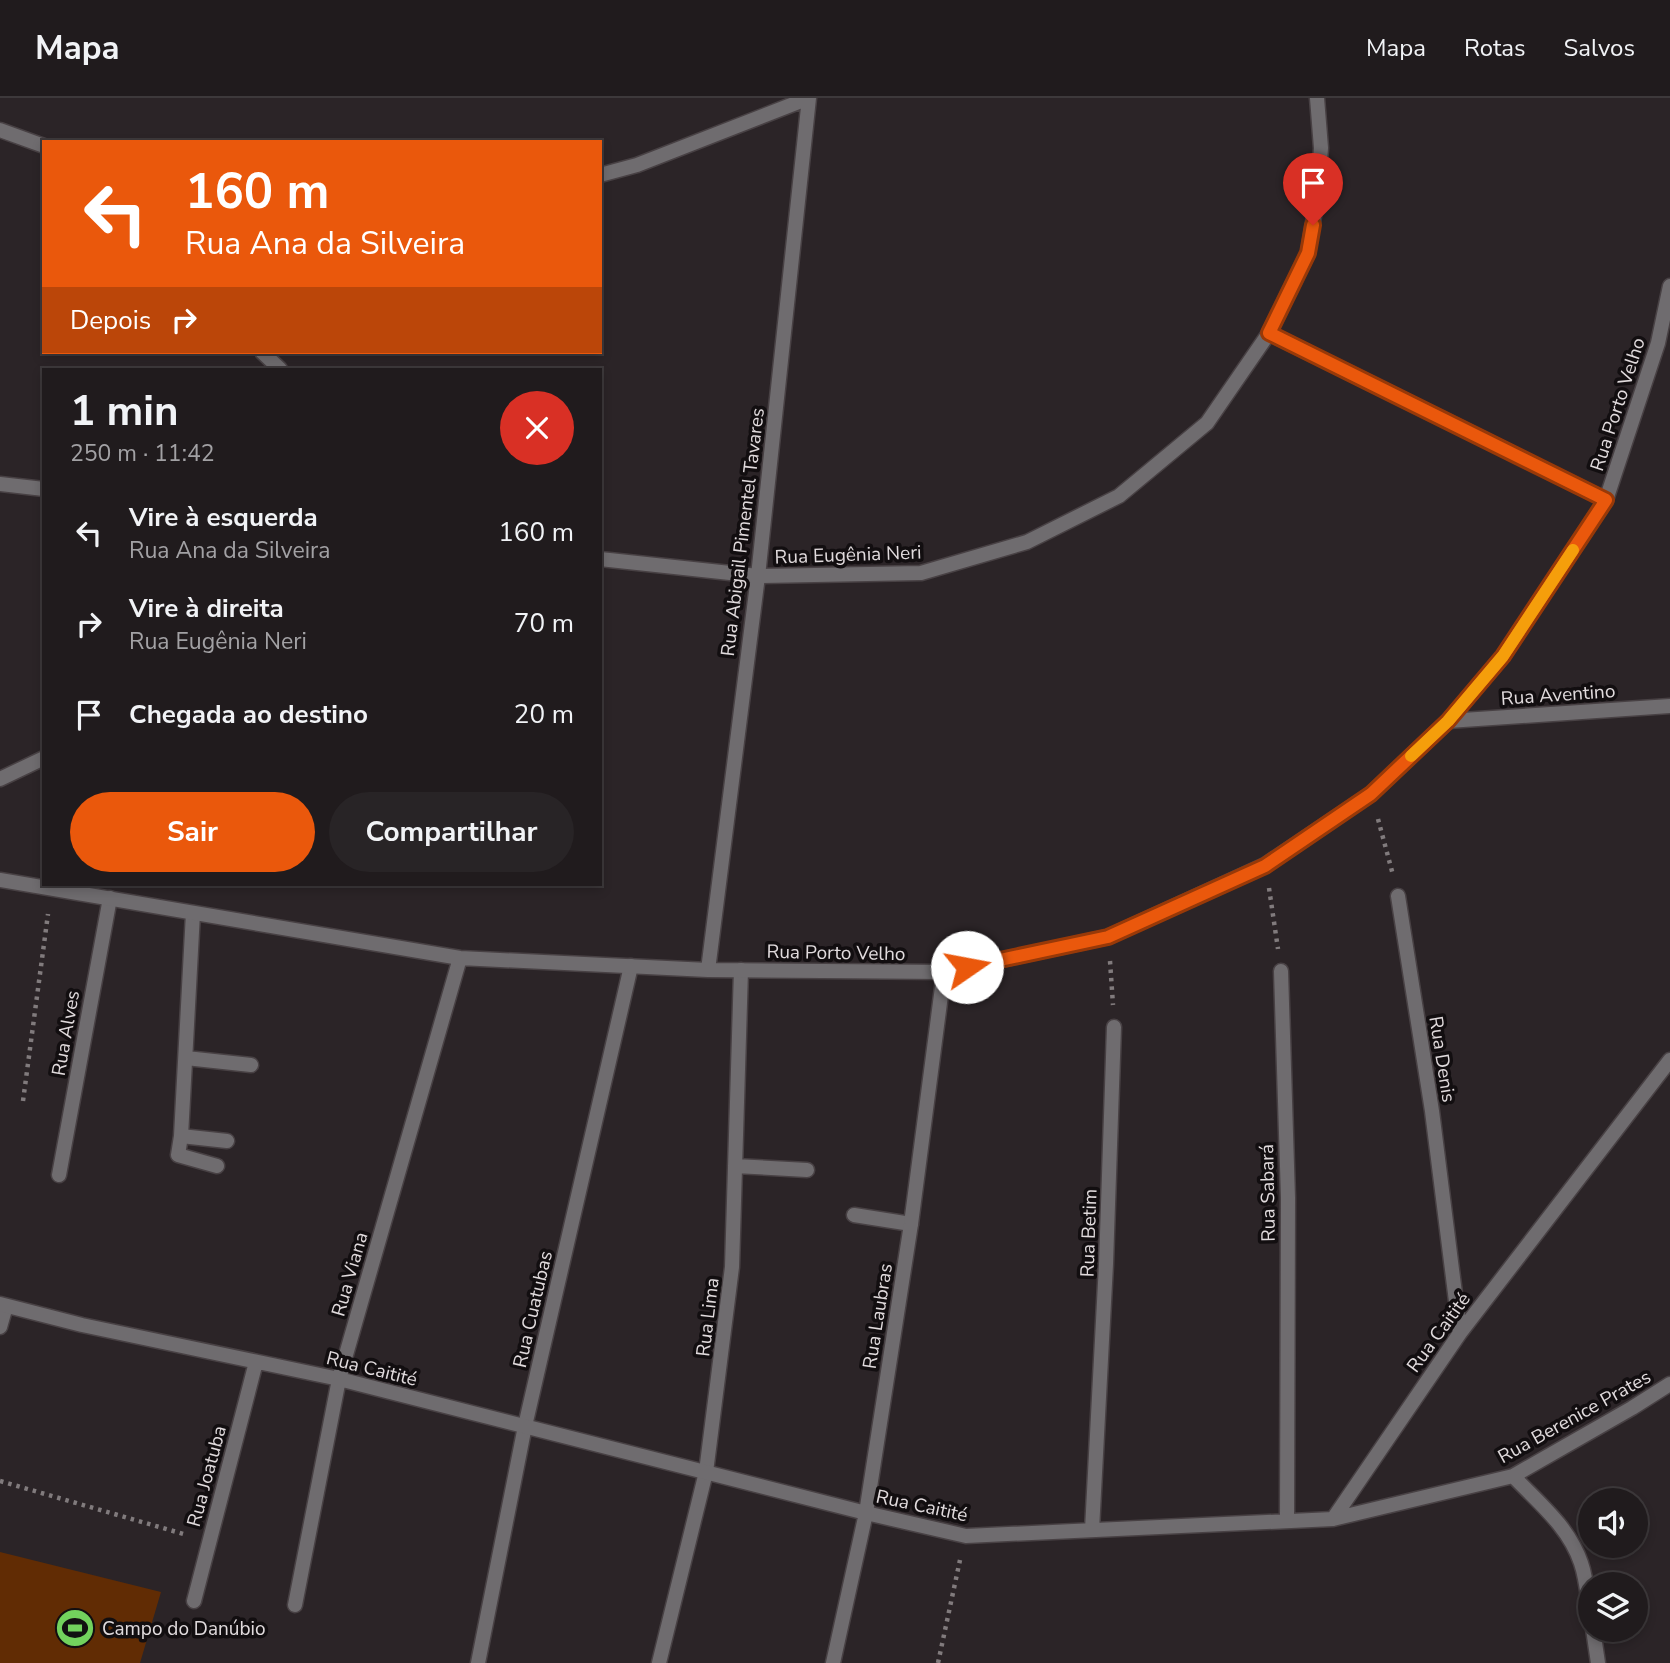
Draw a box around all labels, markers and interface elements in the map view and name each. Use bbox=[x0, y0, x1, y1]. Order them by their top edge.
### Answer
text: Mapa bbox=[35, 26, 120, 71]
text: Mapa bbox=[1366, 32, 1426, 64]
text: Rotas bbox=[1464, 32, 1526, 64]
text: Salvos bbox=[1564, 32, 1635, 64]
pin bbox=[1283, 153, 1343, 225]
text: 160 m bbox=[185, 158, 329, 225]
icon: arrive bbox=[1294, 164, 1332, 202]
icon: left bbox=[70, 168, 161, 259]
text: Rua Ana da Silveira bbox=[185, 222, 465, 265]
icon: right bbox=[165, 301, 203, 339]
text: Depois bbox=[70, 303, 151, 338]
street label: Rua Porto Velho bbox=[1584, 334, 1652, 474]
text: 1 min bbox=[70, 383, 179, 440]
button: close bbox=[500, 391, 574, 465]
street label: Rua Abigail Pimentel Tavares bbox=[715, 406, 771, 658]
text: 250 m · 11:42 bbox=[70, 438, 215, 469]
text: Vire à esquerda bbox=[129, 500, 318, 535]
icon: left bbox=[70, 514, 108, 552]
text: 160 m bbox=[498, 515, 574, 550]
text: Rua Ana da Silveira bbox=[129, 535, 330, 566]
street label: Rua Eugênia Neri bbox=[774, 539, 922, 571]
text: Vire à direita bbox=[129, 591, 284, 626]
icon: right bbox=[70, 605, 108, 643]
text: 70 m bbox=[514, 606, 574, 641]
text: Rua Eugênia Neri bbox=[129, 626, 307, 657]
street label: Rua Aventino bbox=[1500, 678, 1616, 712]
icon: arrive bbox=[70, 696, 108, 734]
text: Chegada ao destino bbox=[129, 697, 368, 732]
text: 20 m bbox=[514, 697, 574, 732]
button: Sair bbox=[70, 792, 315, 872]
button: Compartilhar bbox=[329, 792, 574, 872]
position arrow bbox=[930, 930, 1004, 1004]
street label: Rua Porto Velho bbox=[766, 939, 906, 967]
street label: Rua Alves bbox=[46, 988, 86, 1078]
street label: Rua Denis bbox=[1422, 1014, 1462, 1104]
street label: Rua Sabará bbox=[1254, 1144, 1282, 1242]
street label: Rua Betim bbox=[1074, 1188, 1104, 1278]
street label: Rua Viana bbox=[326, 1229, 374, 1320]
street label: Rua Cuatubas bbox=[507, 1248, 559, 1370]
street label: Rua Laubras bbox=[857, 1262, 899, 1371]
street label: Rua Lima bbox=[690, 1276, 726, 1358]
street label: Rua Caitité bbox=[1401, 1287, 1477, 1378]
street label: Rua Caitité bbox=[323, 1345, 420, 1393]
street label: Rua Berenice Prates bbox=[1493, 1364, 1656, 1470]
street label: Rua Joatuba bbox=[181, 1423, 233, 1530]
street label: Rua Caitité bbox=[874, 1484, 970, 1528]
map controls bbox=[1578, 1488, 1648, 1642]
button: sound bbox=[1578, 1488, 1648, 1558]
button: layers bbox=[1578, 1572, 1648, 1642]
sports icon: Campo do Danúbio bbox=[54, 1607, 96, 1649]
place label: Campo do Danúbio bbox=[102, 1616, 266, 1642]

